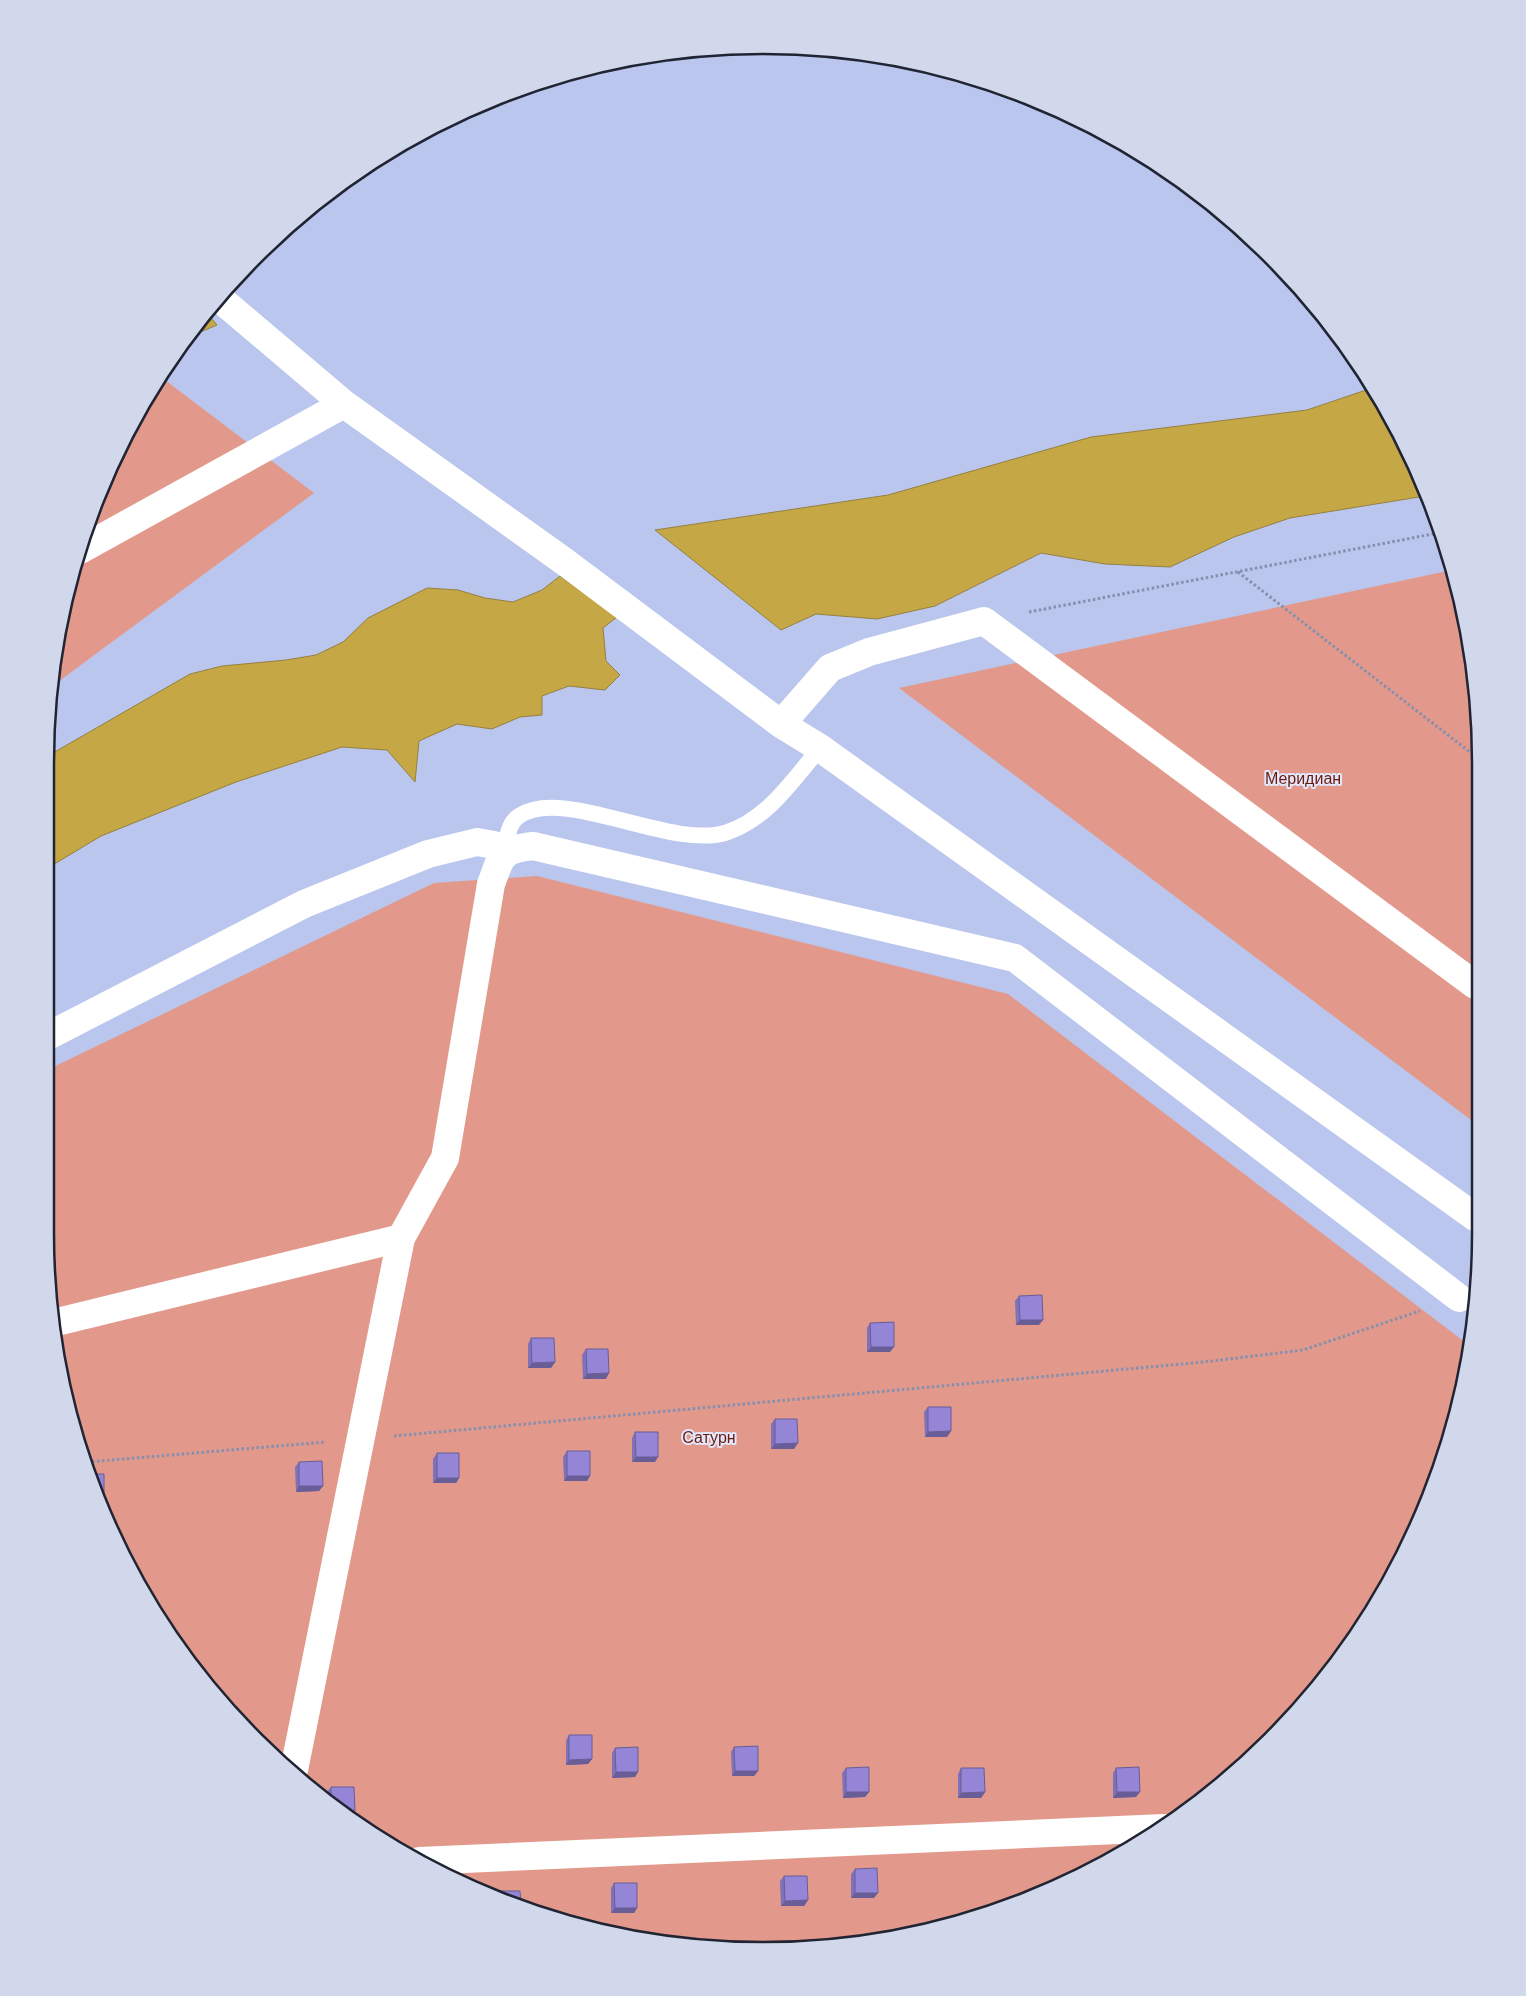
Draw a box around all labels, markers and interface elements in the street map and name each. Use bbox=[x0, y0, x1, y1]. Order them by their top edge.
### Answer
park label: Меридиан bbox=[1265, 769, 1341, 788]
park label: Сатурн bbox=[682, 1428, 736, 1447]

